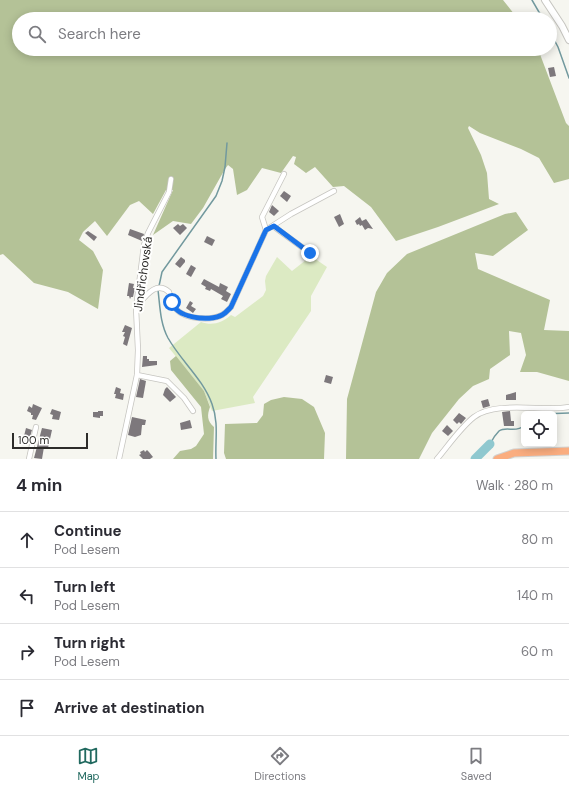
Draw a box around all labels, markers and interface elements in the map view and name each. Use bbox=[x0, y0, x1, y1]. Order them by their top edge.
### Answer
search box bbox=[12, 12, 557, 56]
icon: search bbox=[26, 23, 48, 45]
text: Search here bbox=[58, 24, 141, 44]
street label: Jindřichovská bbox=[130, 235, 156, 313]
route end bbox=[301, 244, 319, 262]
route start bbox=[163, 293, 181, 311]
map controls bbox=[521, 411, 557, 447]
button: locate bbox=[521, 411, 557, 447]
scale bar bbox=[12, 431, 88, 450]
text: 100 m bbox=[18, 433, 49, 447]
text: 4 min bbox=[16, 474, 62, 496]
text: Walk · 280 m bbox=[476, 477, 553, 494]
text: Continue bbox=[54, 521, 122, 541]
icon: ahead bbox=[16, 529, 38, 551]
text: 80 m bbox=[521, 531, 553, 548]
text: Pod Lesem bbox=[54, 541, 120, 558]
text: Turn left bbox=[54, 577, 115, 597]
icon: left bbox=[16, 585, 38, 607]
text: 140 m bbox=[517, 587, 553, 604]
text: Pod Lesem bbox=[54, 597, 120, 614]
text: Turn right bbox=[54, 633, 125, 653]
icon: right bbox=[16, 641, 38, 663]
text: 60 m bbox=[521, 643, 553, 660]
text: Pod Lesem bbox=[54, 653, 120, 670]
icon: arrive bbox=[16, 697, 38, 719]
text: Arrive at destination bbox=[54, 698, 205, 718]
tab: Map bbox=[77, 745, 100, 783]
tab: Directions bbox=[254, 745, 306, 783]
tab: Saved bbox=[461, 745, 492, 783]

